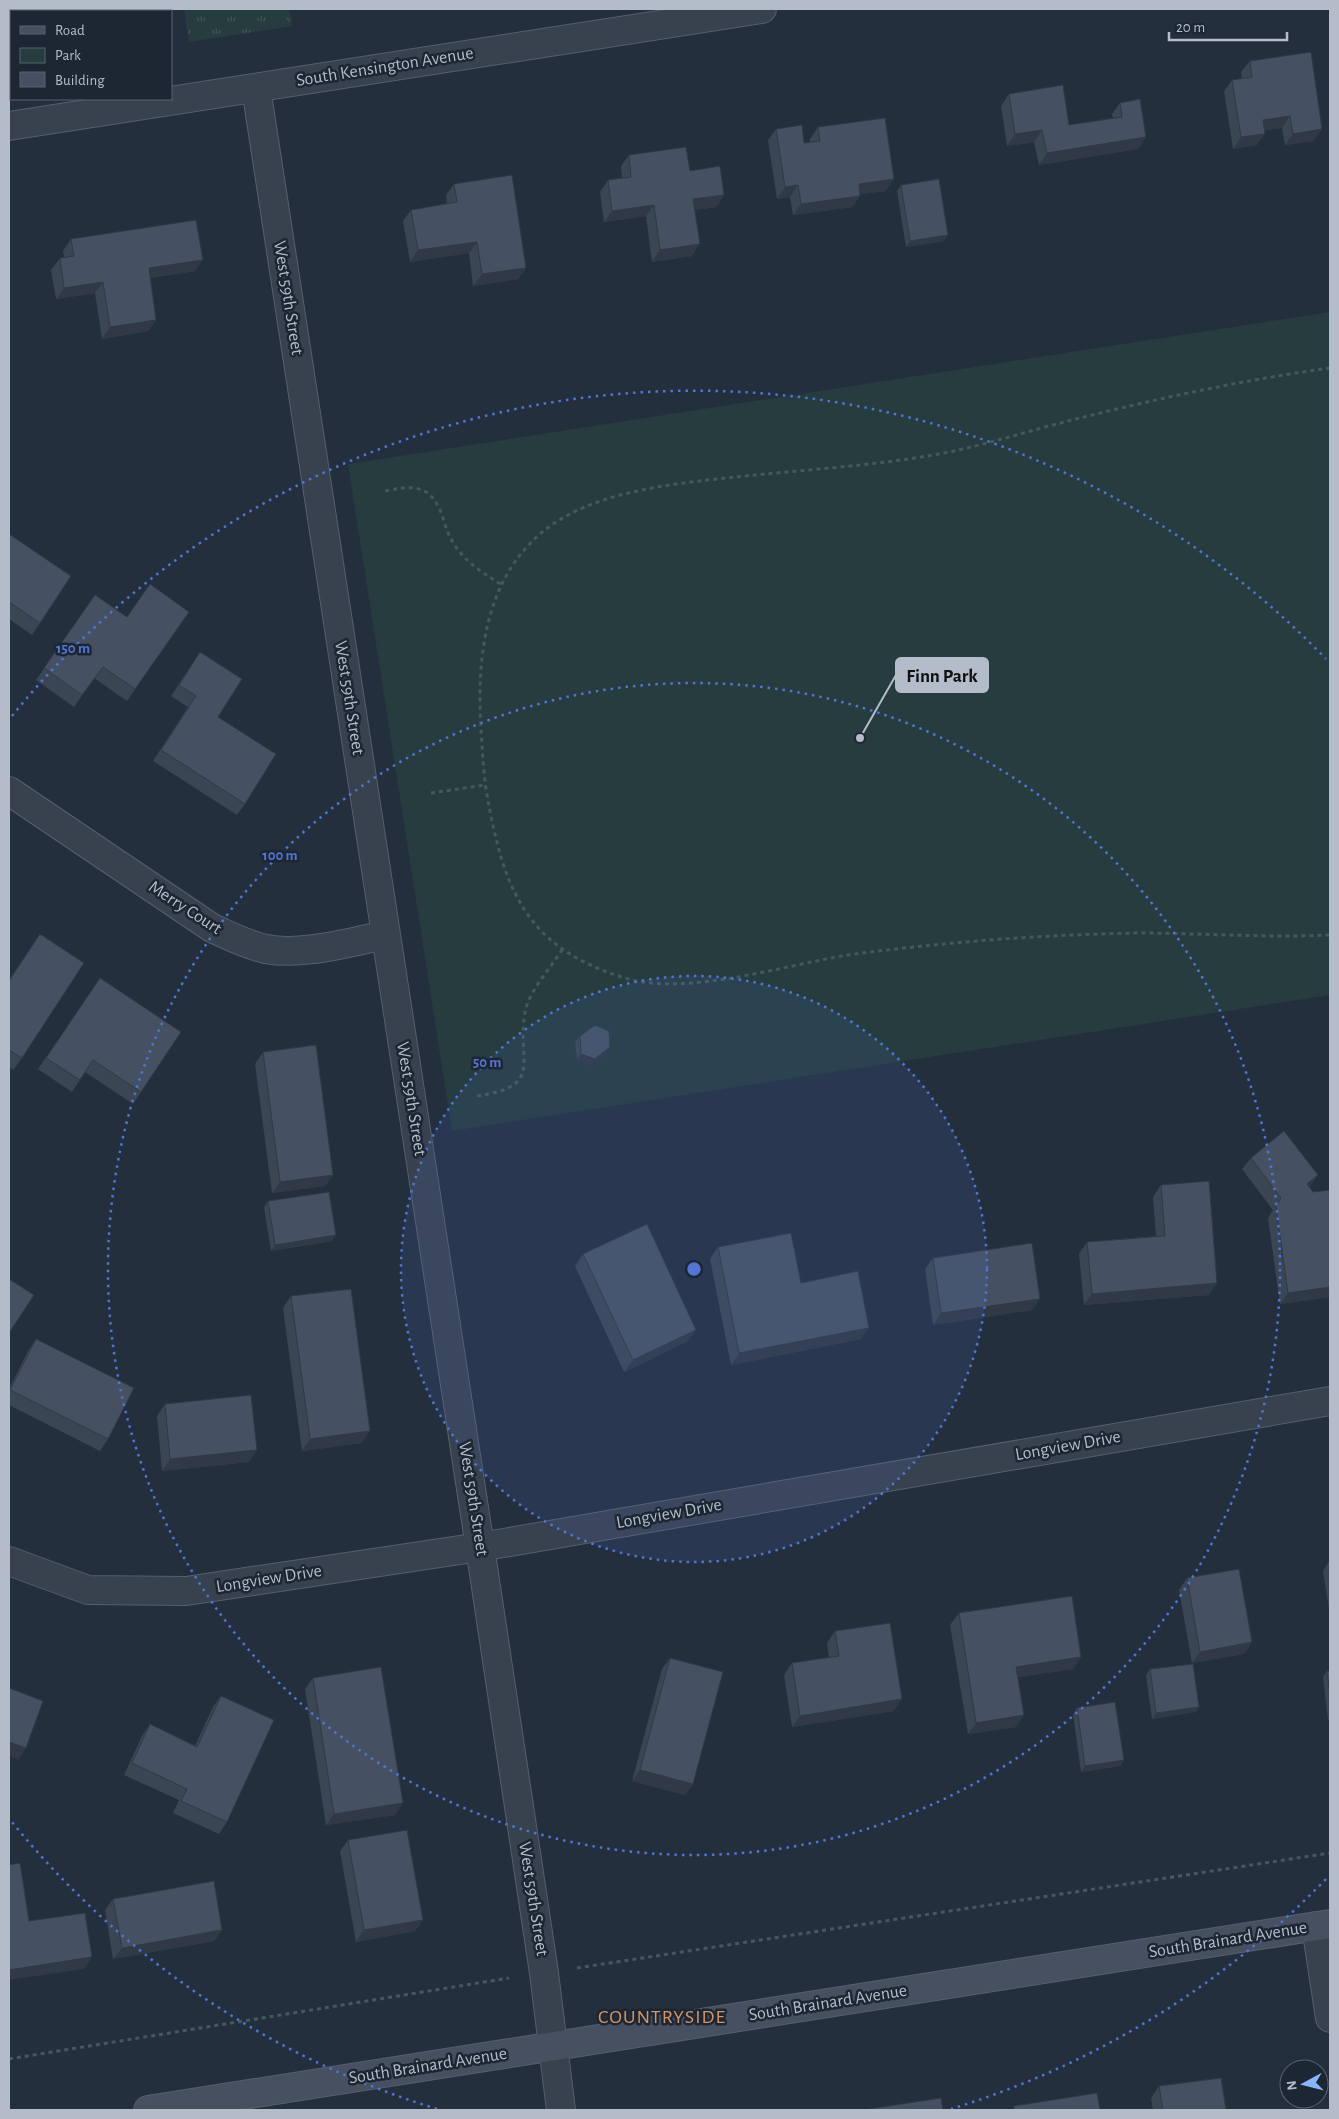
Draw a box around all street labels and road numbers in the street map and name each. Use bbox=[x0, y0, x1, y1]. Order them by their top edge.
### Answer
street label: South Kensington Avenue bbox=[295, 44, 475, 90]
street label: West 59th Street bbox=[270, 240, 306, 357]
street label: West 59th Street bbox=[331, 640, 367, 757]
street label: Merry Court bbox=[145, 878, 225, 938]
street label: West 59th Street bbox=[393, 1041, 429, 1158]
street label: Longview Drive bbox=[1014, 1428, 1122, 1464]
street label: West 59th Street bbox=[455, 1441, 491, 1558]
street label: Longview Drive bbox=[615, 1496, 723, 1532]
street label: Longview Drive bbox=[215, 1562, 323, 1596]
street label: West 59th Street bbox=[515, 1841, 551, 1958]
street label: South Brainard Avenue bbox=[1148, 1919, 1308, 1961]
street label: South Brainard Avenue bbox=[748, 1982, 908, 2024]
street label: South Brainard Avenue bbox=[348, 2045, 508, 2087]

